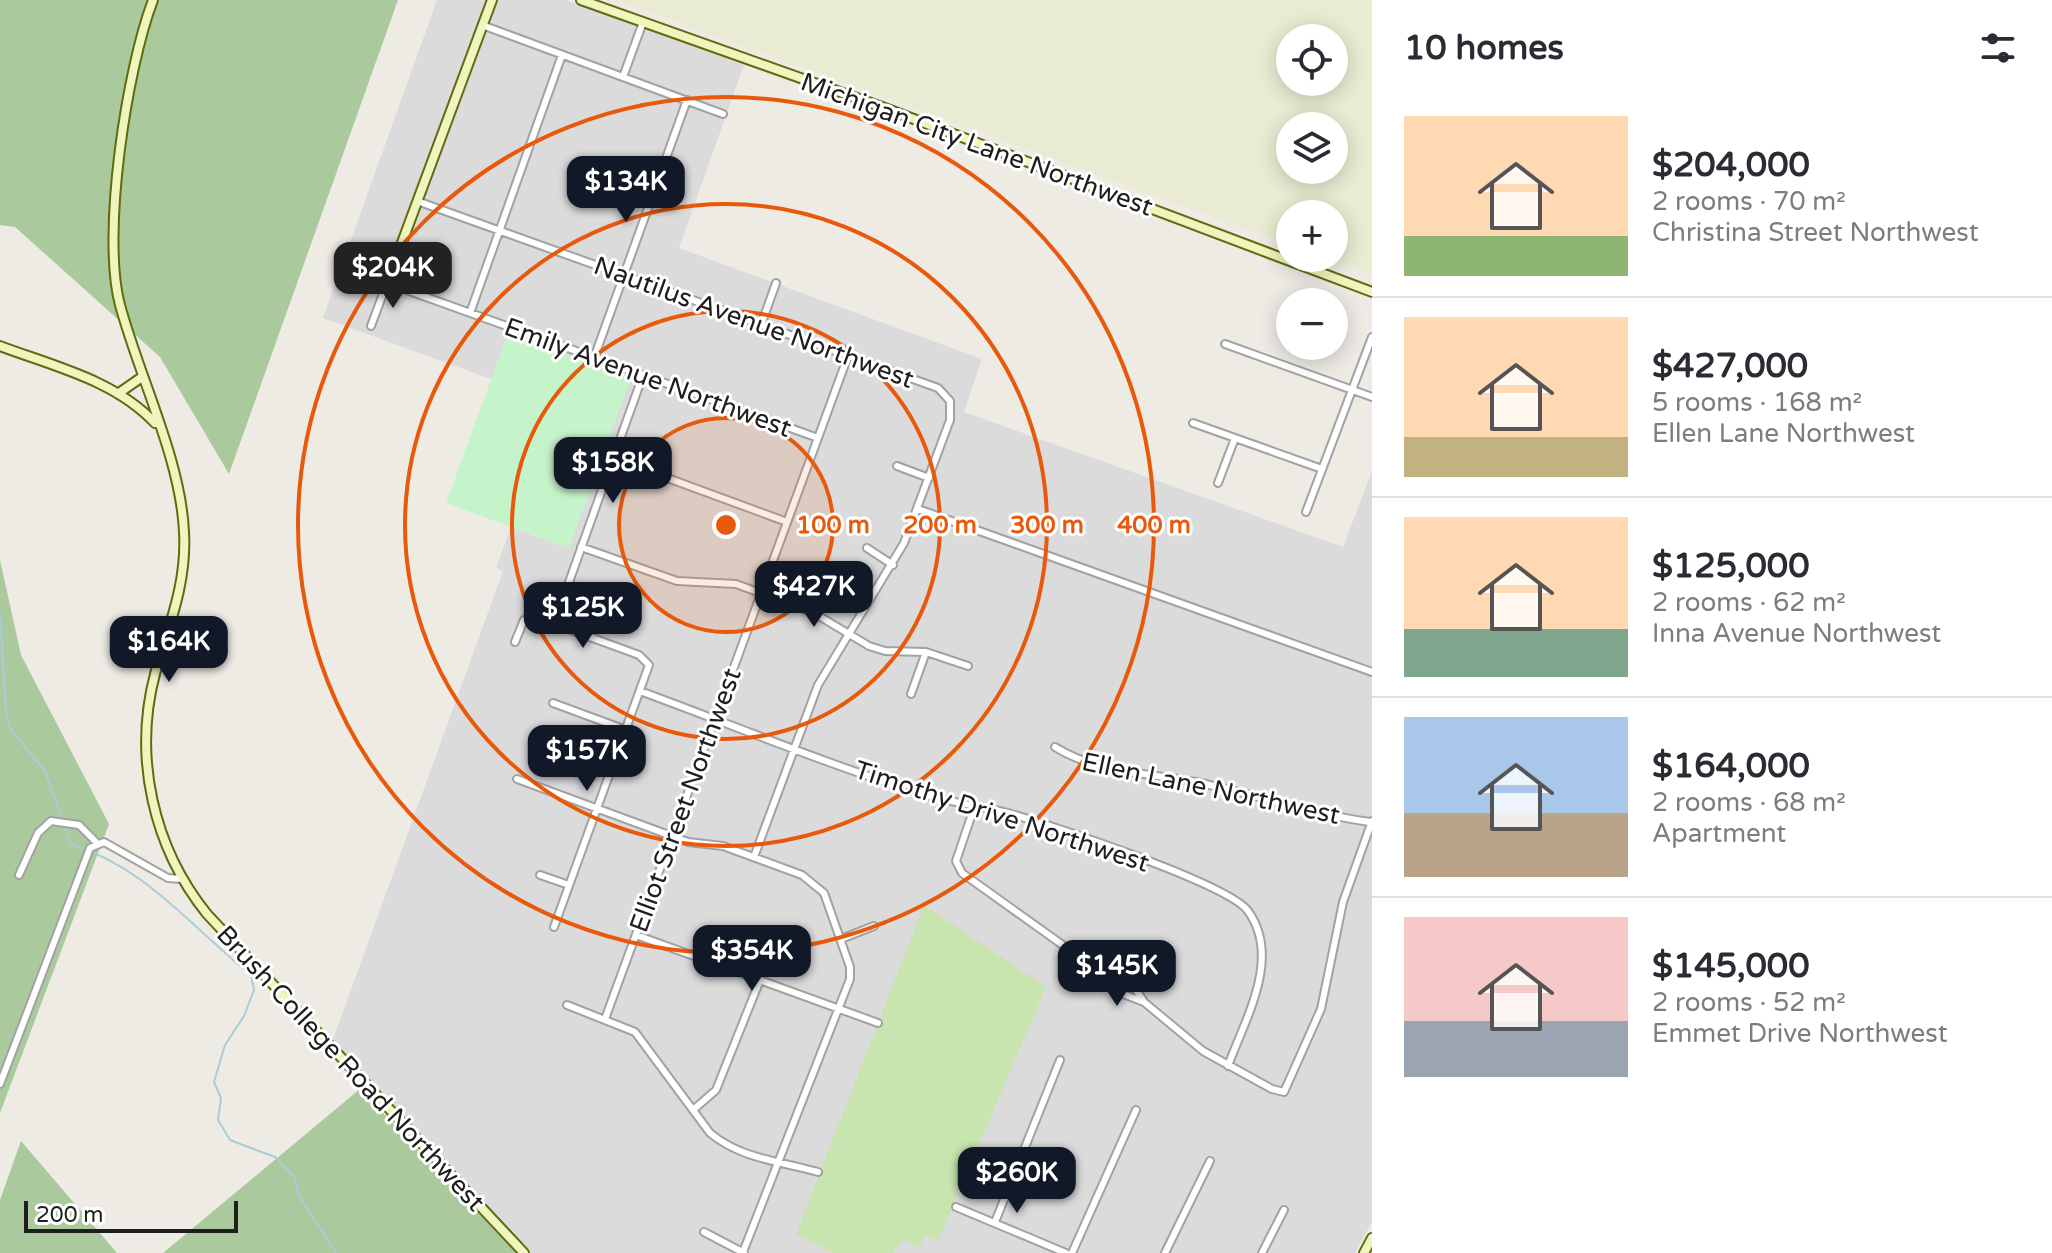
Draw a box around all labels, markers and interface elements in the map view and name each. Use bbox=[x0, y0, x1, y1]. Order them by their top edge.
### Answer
map controls bbox=[1276, 24, 1348, 360]
button: locate bbox=[1276, 24, 1348, 96]
icon: filters bbox=[1976, 26, 2020, 70]
text: 10 homes bbox=[1404, 28, 1564, 69]
street label: Michigan City Lane Northwest bbox=[797, 66, 1157, 223]
button: layers bbox=[1276, 112, 1348, 184]
text: $204,000 bbox=[1652, 145, 1810, 186]
icon: home bbox=[1468, 148, 1564, 244]
pin: $134K bbox=[570, 156, 682, 224]
text: $134K bbox=[585, 166, 667, 197]
text: 2 rooms · 70 m² bbox=[1652, 186, 1846, 217]
button: + bbox=[1276, 200, 1348, 272]
text: Christina Street Northwest bbox=[1652, 217, 1979, 248]
pin: $204K bbox=[337, 242, 449, 310]
street label: Nautilus Avenue Northwest bbox=[590, 250, 918, 395]
text: $204K bbox=[352, 252, 434, 283]
button: − bbox=[1276, 288, 1348, 360]
street label: Emily Avenue Northwest bbox=[500, 311, 796, 444]
text: $427,000 bbox=[1652, 346, 1808, 387]
icon: home bbox=[1468, 349, 1564, 445]
text: 5 rooms · 168 m² bbox=[1652, 387, 1862, 418]
text: Ellen Lane Northwest bbox=[1652, 418, 1915, 449]
pin: $158K bbox=[557, 437, 669, 505]
text: $158K bbox=[572, 447, 654, 478]
centre of rings bbox=[712, 511, 740, 539]
text: 100 m bbox=[796, 511, 870, 540]
text: 200 m bbox=[903, 511, 977, 540]
text: 300 m bbox=[1010, 511, 1084, 540]
text: 400 m bbox=[1117, 511, 1191, 540]
text: $125,000 bbox=[1652, 546, 1810, 587]
icon: home bbox=[1468, 549, 1564, 645]
pin: $427K bbox=[758, 561, 870, 629]
text: $427K bbox=[773, 571, 855, 602]
pin: $125K bbox=[527, 582, 639, 650]
text: 2 rooms · 62 m² bbox=[1652, 587, 1846, 618]
text: $125K bbox=[542, 592, 624, 623]
pin: $164K bbox=[113, 616, 225, 684]
text: Inna Avenue Northwest bbox=[1652, 618, 1941, 649]
text: $164K bbox=[128, 626, 210, 657]
street label: Elliot Street Northwest bbox=[623, 664, 748, 936]
pin: $157K bbox=[531, 725, 643, 793]
text: $157K bbox=[546, 735, 628, 766]
street label: Ellen Lane Northwest bbox=[1079, 746, 1343, 831]
text: $164,000 bbox=[1652, 746, 1810, 787]
icon: home bbox=[1468, 749, 1564, 845]
street label: Timothy Drive Northwest bbox=[851, 754, 1153, 879]
text: 2 rooms · 68 m² bbox=[1652, 787, 1846, 818]
text: Apartment bbox=[1652, 818, 1786, 849]
street label: Brush College Road Northwest bbox=[210, 919, 491, 1218]
pin: $354K bbox=[696, 925, 808, 993]
text: $354K bbox=[711, 935, 793, 966]
pin: $145K bbox=[1061, 940, 1173, 1008]
text: $145,000 bbox=[1652, 946, 1810, 987]
icon: home bbox=[1468, 949, 1564, 1045]
text: $145K bbox=[1076, 950, 1158, 981]
text: 2 rooms · 52 m² bbox=[1652, 987, 1846, 1018]
text: Emmet Drive Northwest bbox=[1652, 1018, 1948, 1049]
pin: $260K bbox=[961, 1147, 1073, 1215]
text: $260K bbox=[976, 1157, 1058, 1188]
scale bar bbox=[24, 1197, 238, 1233]
text: 200 m bbox=[36, 1202, 103, 1228]

